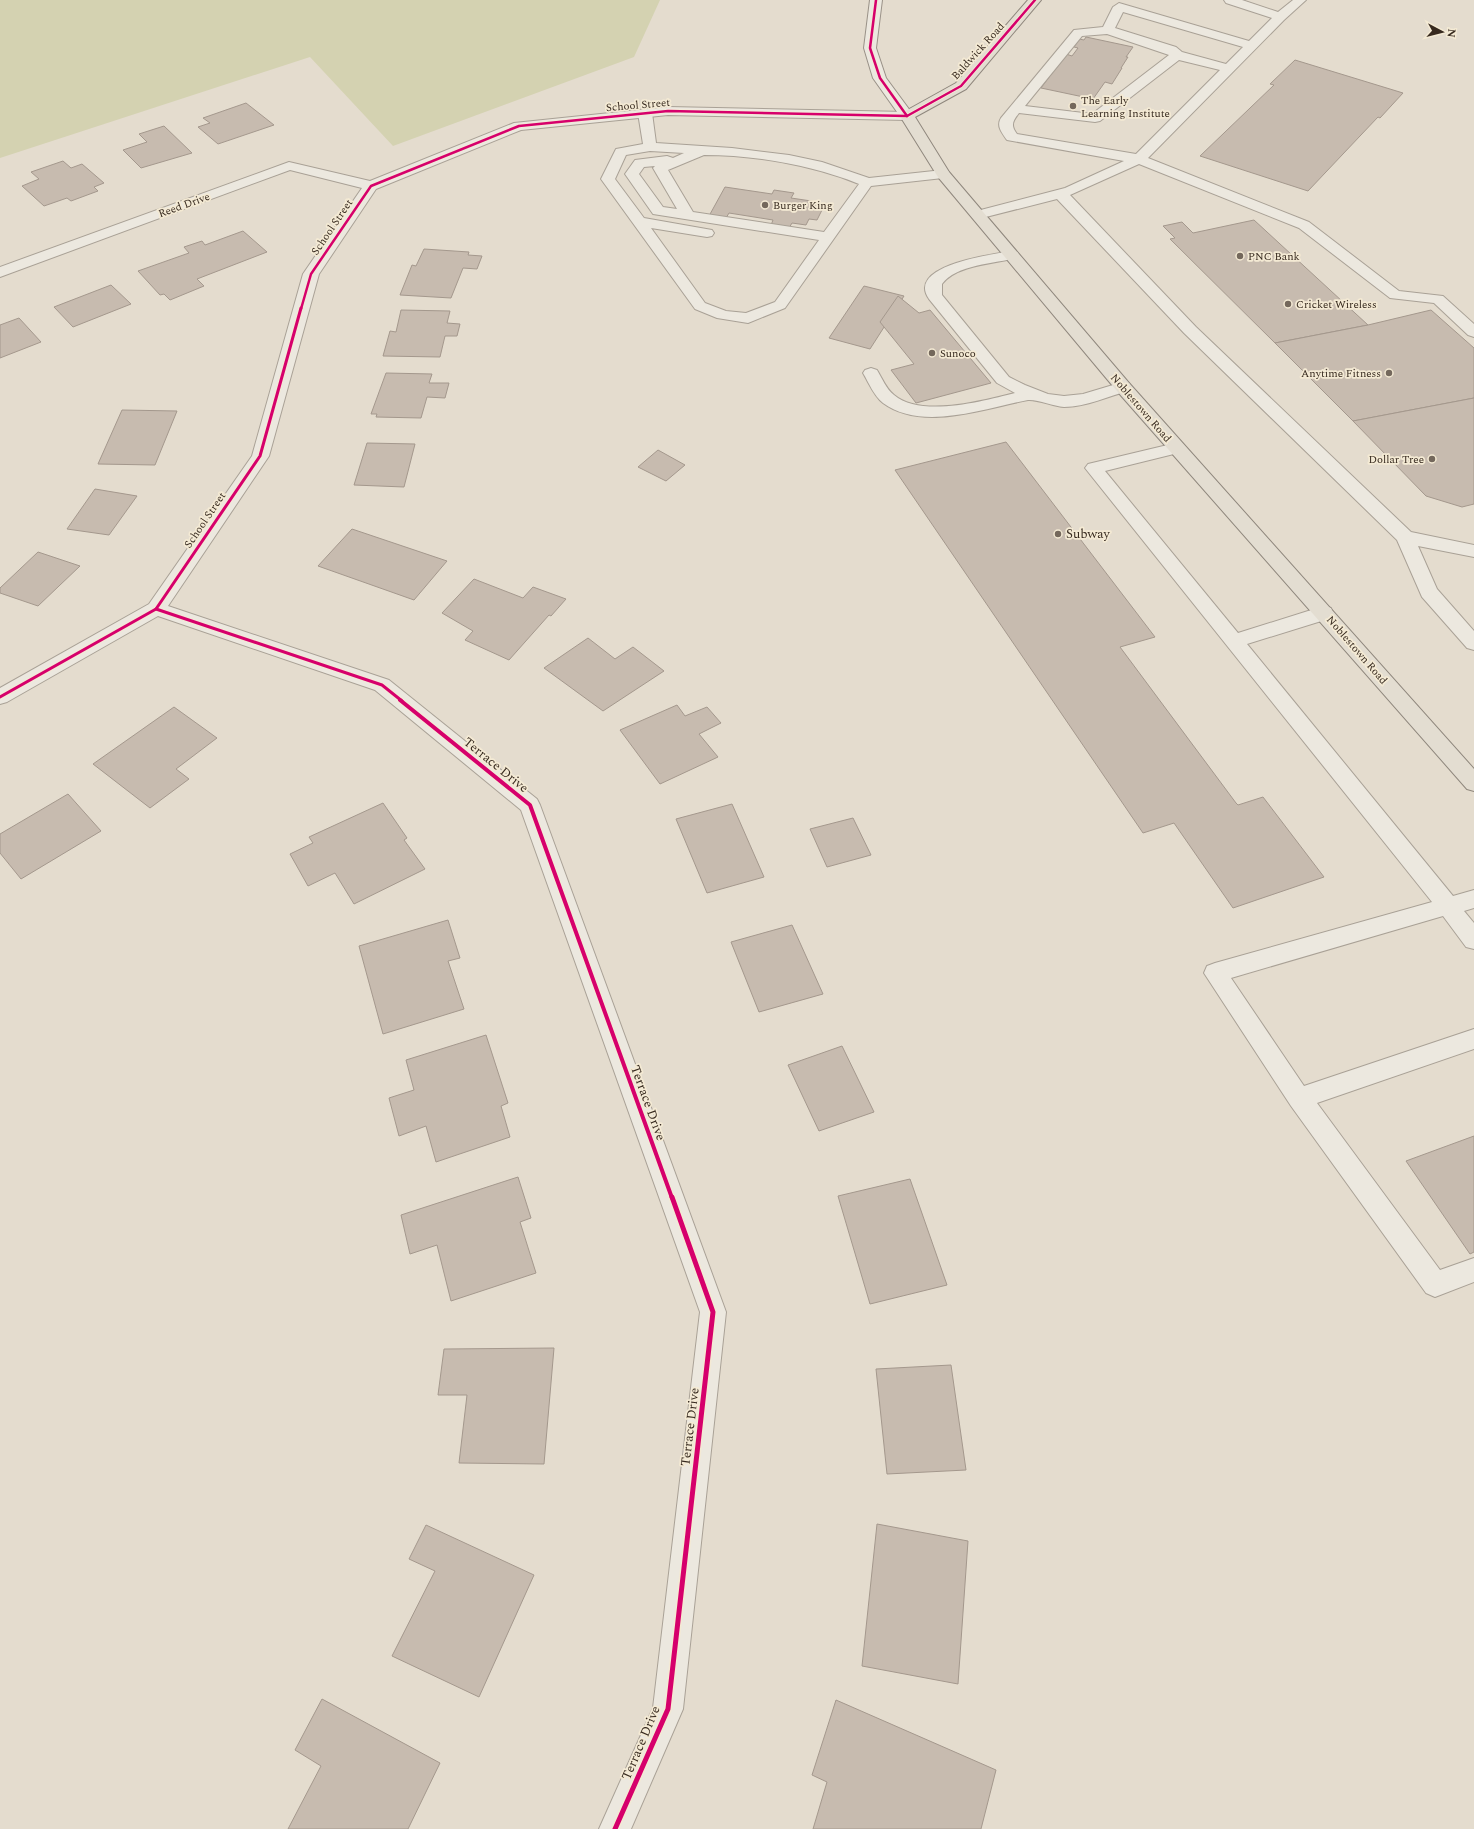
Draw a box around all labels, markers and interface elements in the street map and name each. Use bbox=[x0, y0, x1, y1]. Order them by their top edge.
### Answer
north arrow bbox=[1422, 12, 1462, 52]
street label: Baldwick Road bbox=[947, 18, 1009, 84]
text: N bbox=[1442, 28, 1460, 39]
place label: The Early Learning Institute bbox=[1081, 92, 1170, 122]
street label: School Street bbox=[605, 94, 671, 116]
marker: The Early Learning Institute bbox=[1068, 101, 1078, 111]
street label: Reed Drive bbox=[156, 188, 212, 222]
street label: School Street bbox=[307, 195, 357, 258]
place label: Burger King bbox=[773, 197, 833, 214]
marker: Burger King bbox=[760, 200, 770, 210]
place label: PNC Bank bbox=[1248, 248, 1300, 265]
marker: PNC Bank bbox=[1235, 251, 1245, 261]
place label: Cricket Wireless bbox=[1296, 296, 1377, 313]
marker: Cricket Wireless bbox=[1283, 299, 1293, 309]
place label: Sunoco bbox=[940, 345, 976, 362]
marker: Sunoco bbox=[927, 348, 937, 358]
place label: Anytime Fitness bbox=[1301, 365, 1381, 382]
marker: Anytime Fitness bbox=[1384, 368, 1394, 378]
street label: Noblestown Road bbox=[1106, 370, 1176, 446]
place label: Dollar Tree bbox=[1368, 451, 1424, 468]
marker: Dollar Tree bbox=[1427, 454, 1437, 464]
street label: School Street bbox=[180, 488, 230, 551]
place label: Subway bbox=[1066, 524, 1111, 544]
marker: Subway bbox=[1053, 529, 1063, 539]
street label: Noblestown Road bbox=[1322, 612, 1392, 688]
street label: Terrace Drive bbox=[459, 732, 533, 798]
street label: Terrace Drive bbox=[625, 1063, 671, 1143]
street label: Terrace Drive bbox=[675, 1387, 705, 1467]
street label: Terrace Drive bbox=[616, 1703, 666, 1783]

